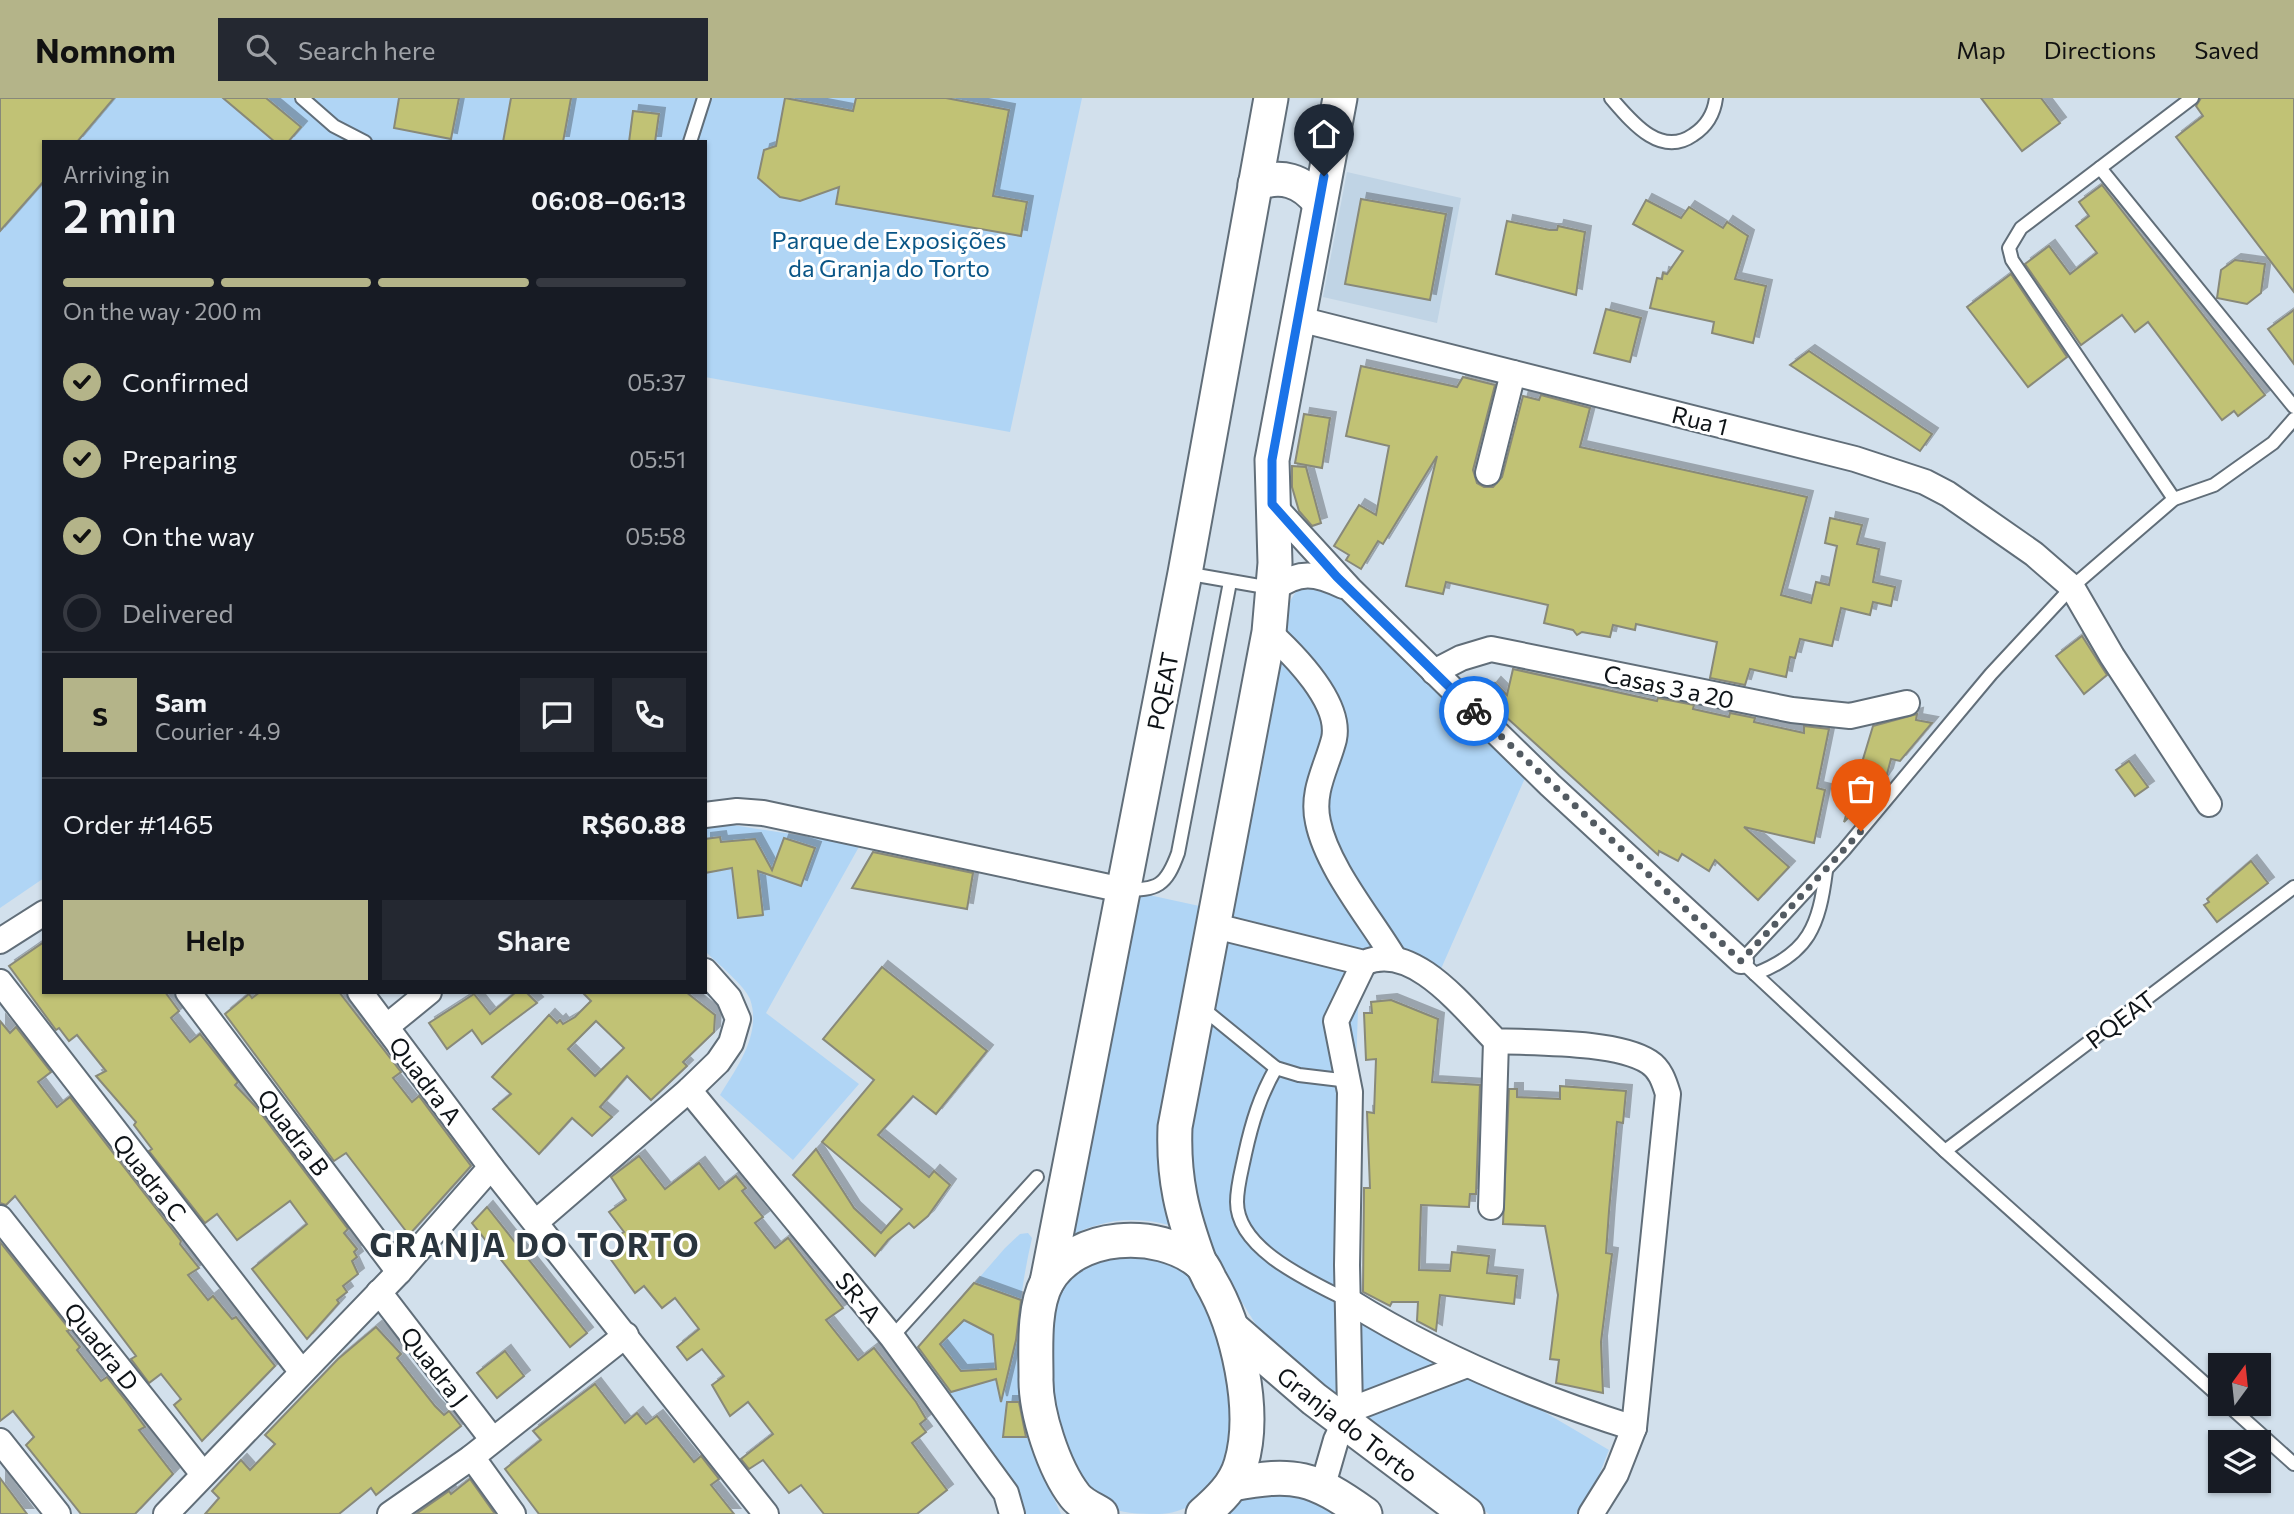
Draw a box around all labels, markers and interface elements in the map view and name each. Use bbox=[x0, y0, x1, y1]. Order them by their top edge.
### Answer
search box bbox=[218, 18, 708, 81]
text: Nomnom bbox=[35, 29, 176, 70]
icon: search bbox=[242, 30, 280, 68]
text: Search here bbox=[298, 34, 435, 65]
text: Map bbox=[1956, 35, 2006, 64]
text: Directions bbox=[2044, 35, 2156, 64]
text: Saved bbox=[2194, 35, 2259, 64]
pin bbox=[1294, 104, 1354, 176]
icon: home bbox=[1305, 115, 1343, 153]
text: Arriving in bbox=[63, 160, 170, 188]
text: 06:08–06:13 bbox=[531, 184, 686, 215]
text: 2 min bbox=[63, 186, 177, 242]
park label: Parque de Exposições da Granja do Torto bbox=[772, 225, 1006, 282]
text: On the way · 200 m bbox=[63, 297, 262, 325]
icon: check bbox=[63, 363, 101, 401]
text: Confirmed bbox=[122, 366, 249, 397]
text: 05:37 bbox=[627, 368, 686, 396]
street label: Rua 1 bbox=[1669, 399, 1731, 441]
icon: check bbox=[63, 440, 101, 478]
text: Preparing bbox=[122, 443, 237, 474]
text: 05:51 bbox=[629, 445, 686, 473]
icon: check bbox=[63, 517, 101, 555]
text: On the way bbox=[122, 520, 255, 551]
text: 05:58 bbox=[625, 522, 686, 550]
text: Delivered bbox=[122, 597, 233, 628]
street label: PQEAT bbox=[1140, 650, 1184, 732]
street label: Casas 3 a 20 bbox=[1601, 658, 1737, 714]
courier bbox=[1439, 676, 1509, 746]
button: chat bbox=[520, 678, 594, 752]
button: phone bbox=[612, 678, 686, 752]
text: Sam bbox=[155, 686, 207, 717]
icon: bike bbox=[1455, 692, 1493, 730]
text: S bbox=[92, 700, 108, 731]
text: Courier · 4.9 bbox=[155, 717, 281, 745]
pin bbox=[1831, 759, 1891, 831]
icon: bag bbox=[1842, 770, 1880, 808]
text: Order #1465 bbox=[63, 808, 213, 839]
text: R$60.88 bbox=[581, 808, 686, 839]
button: Help bbox=[63, 900, 368, 980]
button: Share bbox=[382, 900, 686, 980]
street label: PQEAT bbox=[2080, 984, 2160, 1054]
street label: Quadra A bbox=[384, 1030, 468, 1130]
street label: Quadra B bbox=[252, 1083, 336, 1181]
street label: Quadra C bbox=[107, 1128, 193, 1226]
district label: GRANJA DO TORTO bbox=[370, 1224, 700, 1264]
street label: SR-A bbox=[830, 1266, 888, 1328]
street label: Quadra D bbox=[59, 1296, 145, 1396]
street label: Quadra J bbox=[395, 1320, 475, 1412]
north arrow bbox=[2208, 1353, 2272, 1416]
map controls bbox=[2208, 1353, 2271, 1493]
street label: Granja do Torto bbox=[1272, 1360, 1424, 1488]
button: layers bbox=[2208, 1430, 2271, 1493]

